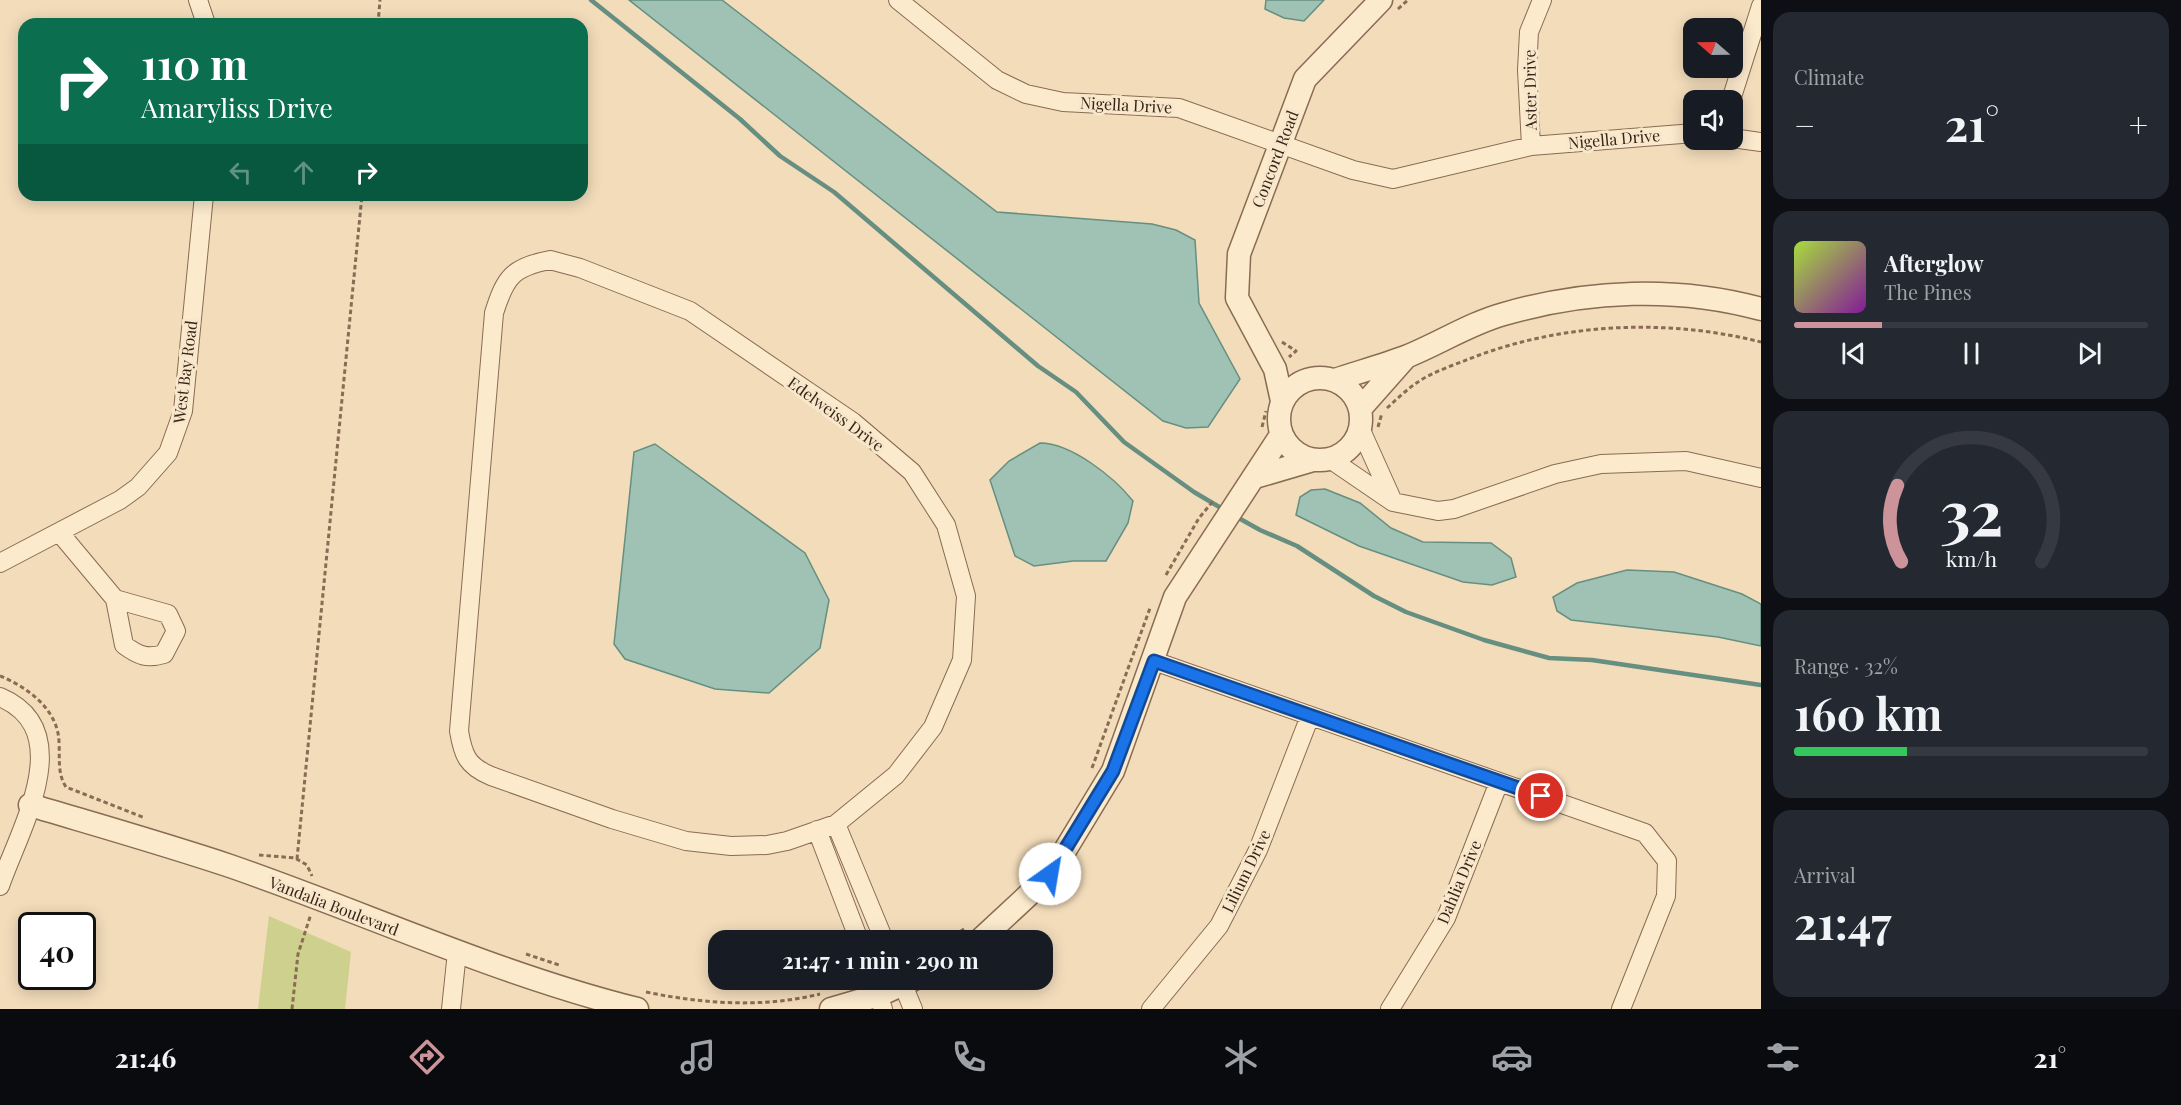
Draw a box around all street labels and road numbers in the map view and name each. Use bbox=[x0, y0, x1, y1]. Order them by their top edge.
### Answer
street label: Aster Drive bbox=[1518, 49, 1541, 132]
street label: Nigella Drive bbox=[1079, 92, 1173, 117]
street label: Concord Road bbox=[1246, 107, 1303, 210]
street label: Nigella Drive bbox=[1567, 124, 1661, 153]
street label: West Bay Road bbox=[168, 319, 201, 426]
street label: Edelweiss Drive bbox=[784, 372, 889, 456]
street label: Lilium Drive bbox=[1216, 826, 1275, 916]
street label: Dahlia Drive bbox=[1431, 837, 1486, 927]
street label: Vandalia Boulevard bbox=[265, 871, 402, 940]

